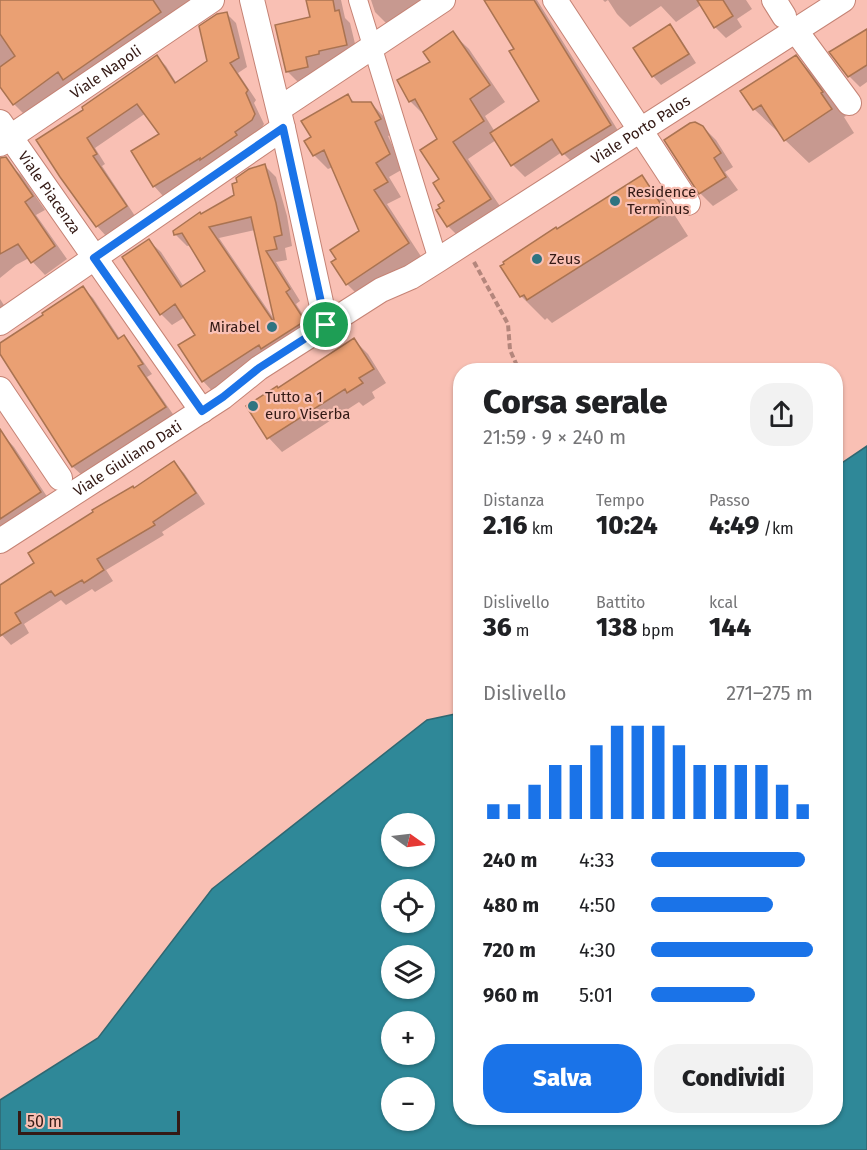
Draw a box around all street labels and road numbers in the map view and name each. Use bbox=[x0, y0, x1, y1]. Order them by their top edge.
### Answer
street label: Viale Napoli bbox=[67, 42, 145, 103]
street label: Viale Porto Palos bbox=[588, 92, 694, 168]
street label: Viale Piacenza bbox=[14, 148, 84, 237]
street label: Viale Giuliano Dati bbox=[70, 417, 185, 500]

